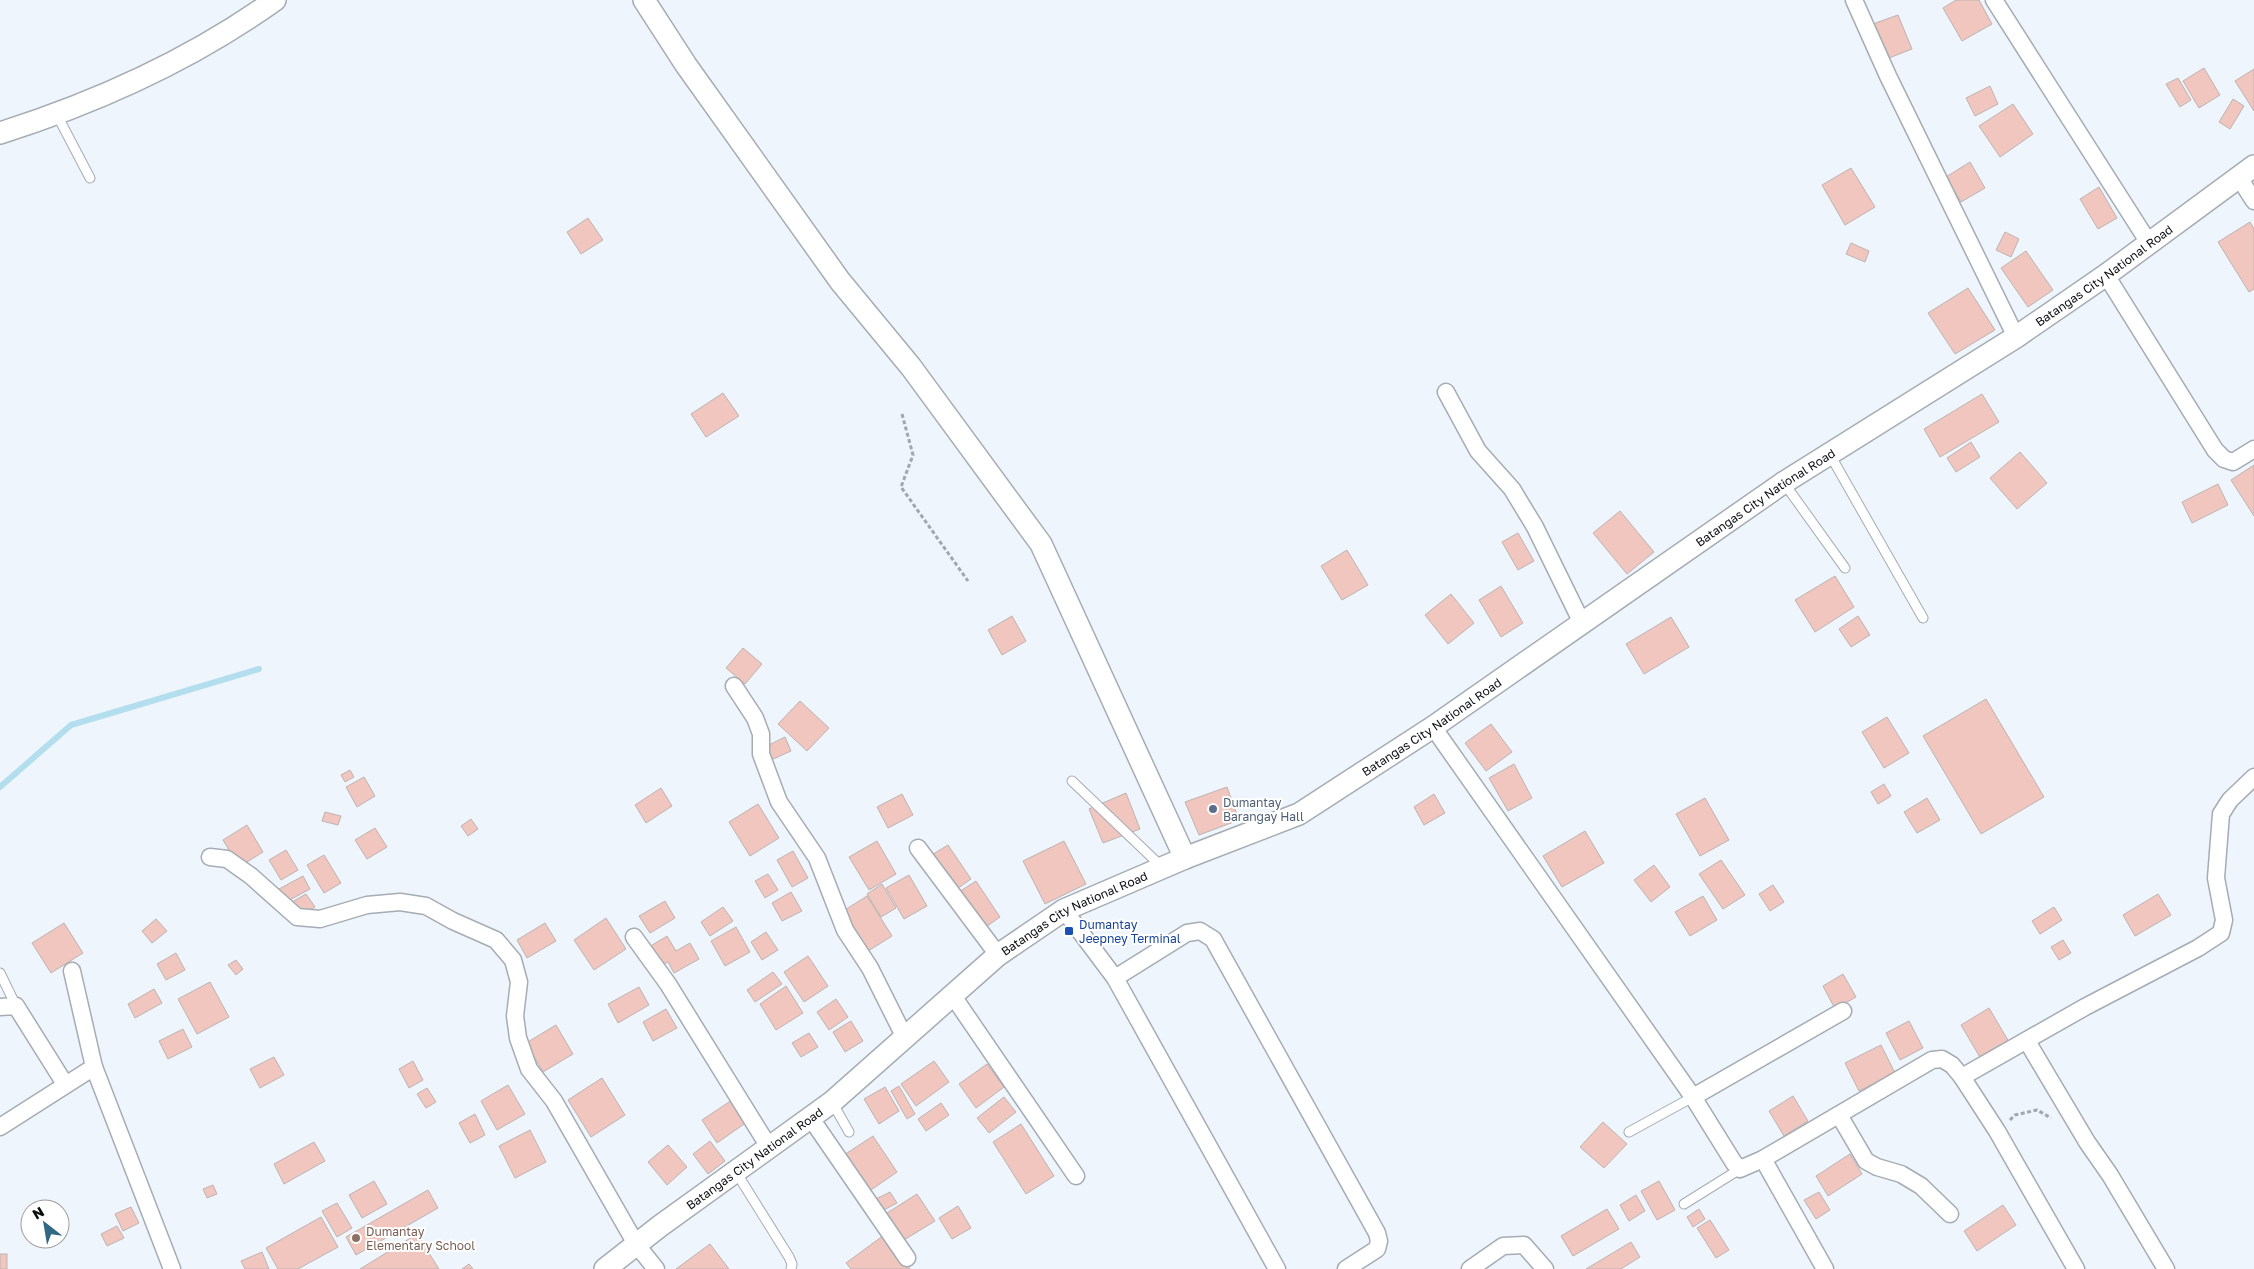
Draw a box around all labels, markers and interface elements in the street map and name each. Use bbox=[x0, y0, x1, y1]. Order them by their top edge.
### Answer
street label: Batangas City National Road bbox=[2032, 221, 2175, 329]
street label: Batangas City National Road bbox=[1692, 445, 1838, 549]
street label: Batangas City National Road bbox=[1359, 674, 1504, 779]
place label: Dumantay Barangay Hall bbox=[1223, 795, 1304, 824]
marker: Dumantay Barangay Hall bbox=[1207, 803, 1219, 815]
street label: Batangas City National Road bbox=[998, 868, 1150, 958]
place label: Dumantay Jeepney Terminal bbox=[1079, 917, 1181, 946]
marker: Dumantay Jeepney Terminal bbox=[1063, 925, 1075, 937]
street label: Batangas City National Road bbox=[683, 1104, 826, 1212]
north arrow bbox=[20, 1199, 70, 1249]
text: N bbox=[29, 1202, 47, 1222]
place label: Dumantay Elementary School bbox=[366, 1224, 475, 1253]
marker: Dumantay Elementary School bbox=[350, 1232, 362, 1244]

